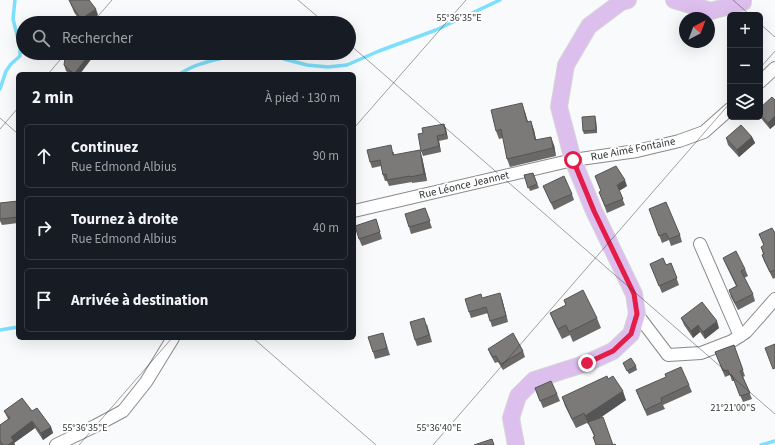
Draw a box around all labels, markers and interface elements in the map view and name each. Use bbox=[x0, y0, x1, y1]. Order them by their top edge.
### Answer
text: 55°36'35"E bbox=[436, 11, 482, 25]
north arrow bbox=[679, 12, 715, 48]
map controls bbox=[727, 12, 763, 120]
button: + bbox=[727, 12, 763, 48]
search box bbox=[16, 16, 356, 60]
icon: search bbox=[30, 27, 52, 49]
text: Rechercher bbox=[62, 28, 133, 49]
button: − bbox=[727, 48, 763, 84]
button: layers bbox=[727, 84, 763, 120]
text: 2 min bbox=[32, 86, 73, 110]
text: À pied · 130 m bbox=[265, 89, 340, 107]
street label: Rue Aimé Fontaine bbox=[589, 133, 677, 165]
text: Continuez bbox=[71, 137, 138, 158]
icon: ahead bbox=[33, 145, 55, 167]
text: 90 m bbox=[313, 147, 339, 165]
route start bbox=[564, 151, 582, 169]
text: Rue Edmond Albius bbox=[71, 158, 176, 176]
street label: Rue Léonce Jeannet bbox=[417, 167, 511, 203]
text: Tournez à droite bbox=[71, 209, 178, 230]
icon: right bbox=[33, 217, 55, 239]
text: 40 m bbox=[313, 219, 339, 237]
text: Rue Edmond Albius bbox=[71, 230, 176, 248]
icon: arrive bbox=[33, 289, 55, 311]
text: Arrivée à destination bbox=[71, 290, 208, 311]
route end bbox=[578, 354, 596, 372]
text: 21°21'00"S bbox=[710, 401, 756, 415]
text: 55°36'35"E bbox=[62, 421, 108, 435]
text: 55°36'40"E bbox=[416, 421, 462, 435]

